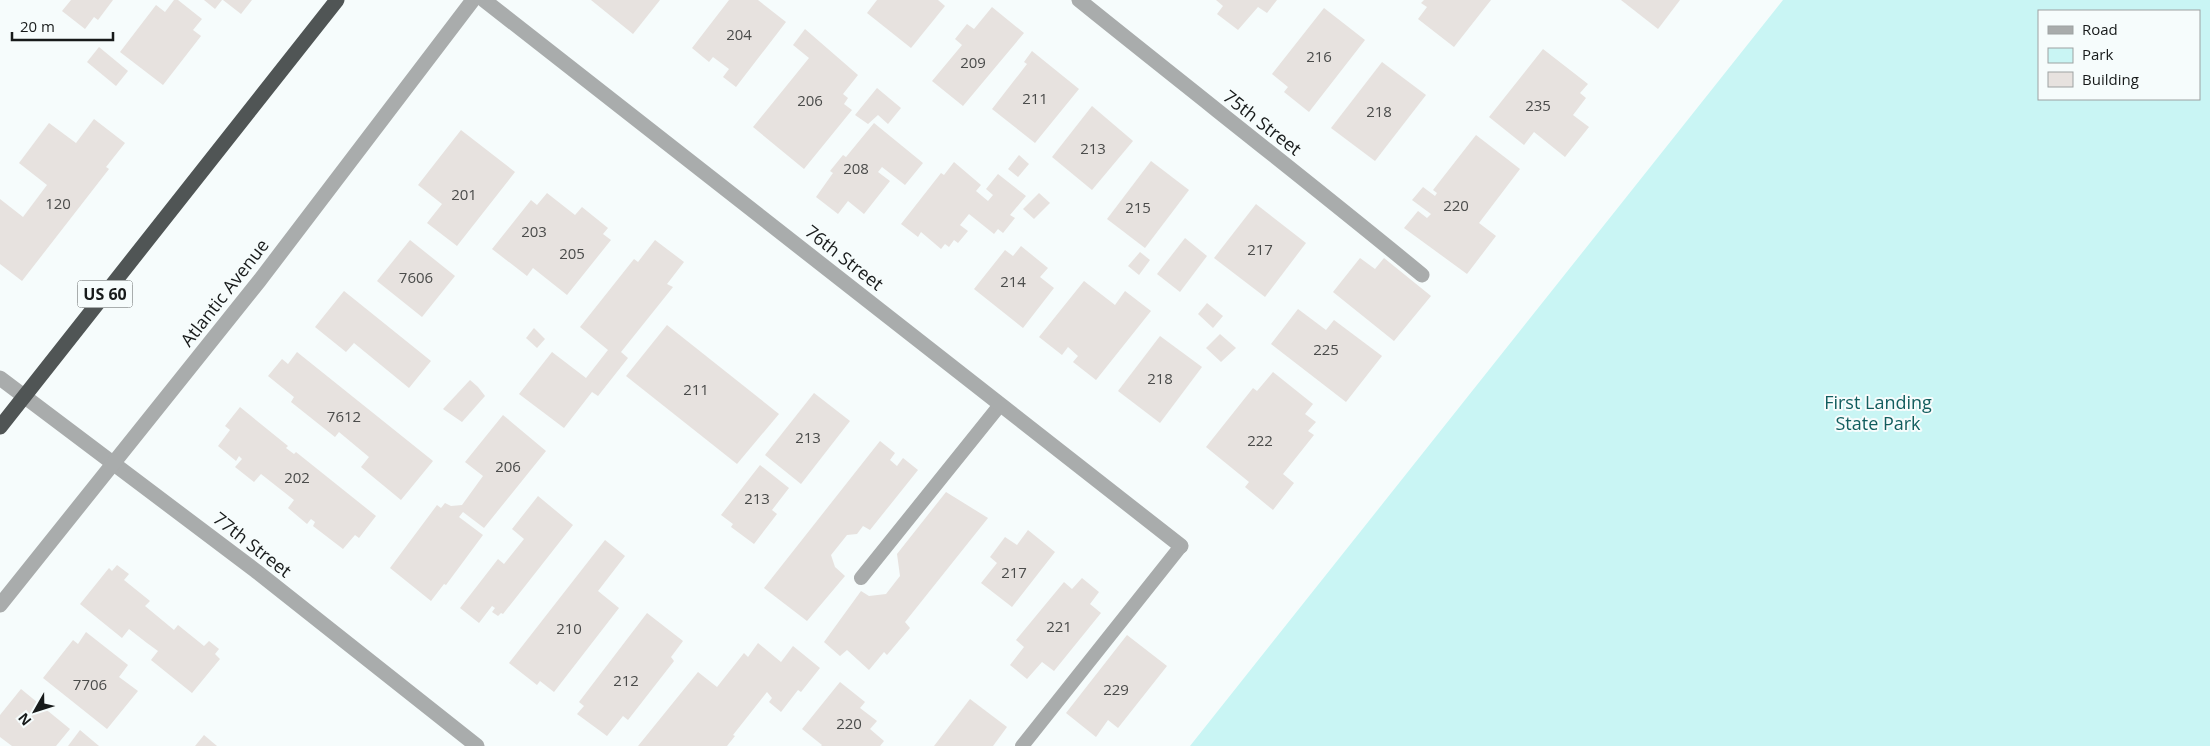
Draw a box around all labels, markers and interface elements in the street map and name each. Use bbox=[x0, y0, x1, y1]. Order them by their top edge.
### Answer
scale bar bbox=[12, 10, 114, 42]
legend bbox=[2038, 10, 2200, 100]
text: 20 m bbox=[20, 16, 55, 36]
text: Road bbox=[2082, 19, 2118, 39]
house number: 204 bbox=[726, 24, 752, 44]
text: Park bbox=[2082, 44, 2113, 64]
house number: 216 bbox=[1306, 46, 1332, 66]
house number: 209 bbox=[960, 52, 986, 72]
text: Building bbox=[2082, 69, 2139, 89]
street label: 75th Street bbox=[1219, 84, 1307, 160]
house number: 211 bbox=[1022, 88, 1048, 108]
house number: 206 bbox=[797, 90, 823, 110]
house number: 235 bbox=[1525, 95, 1551, 115]
house number: 218 bbox=[1366, 101, 1392, 121]
house number: 213 bbox=[1080, 138, 1106, 158]
house number: 208 bbox=[843, 158, 869, 178]
house number: 201 bbox=[451, 184, 477, 204]
house number: 120 bbox=[45, 193, 71, 213]
house number: 220 bbox=[1443, 195, 1469, 215]
house number: 215 bbox=[1125, 197, 1151, 217]
street label: 76th Street bbox=[801, 219, 889, 295]
house number: 203 bbox=[521, 221, 547, 241]
street label: Atlantic Avenue bbox=[175, 234, 274, 351]
house number: 217 bbox=[1247, 239, 1273, 259]
house number: 205 bbox=[559, 243, 585, 263]
house number: 7606 bbox=[399, 267, 433, 287]
house number: 214 bbox=[1000, 271, 1026, 291]
road number: US 60 bbox=[78, 280, 132, 308]
house number: 225 bbox=[1313, 339, 1339, 359]
house number: 218 bbox=[1147, 368, 1173, 388]
house number: 211 bbox=[683, 379, 709, 399]
park label: First Landing State Park bbox=[1824, 390, 1932, 435]
house number: 7612 bbox=[327, 406, 361, 426]
house number: 213 bbox=[795, 427, 821, 447]
house number: 222 bbox=[1247, 430, 1273, 450]
house number: 206 bbox=[495, 456, 521, 476]
house number: 202 bbox=[284, 467, 310, 487]
house number: 213 bbox=[744, 488, 770, 508]
street label: 77th Street bbox=[209, 506, 297, 582]
house number: 217 bbox=[1001, 562, 1027, 582]
house number: 221 bbox=[1046, 616, 1072, 636]
house number: 210 bbox=[556, 618, 582, 638]
house number: 212 bbox=[613, 670, 639, 690]
house number: 7706 bbox=[73, 674, 107, 694]
house number: 229 bbox=[1103, 679, 1129, 699]
north arrow bbox=[10, 686, 60, 736]
text: N bbox=[14, 709, 35, 730]
house number: 220 bbox=[836, 713, 862, 733]

